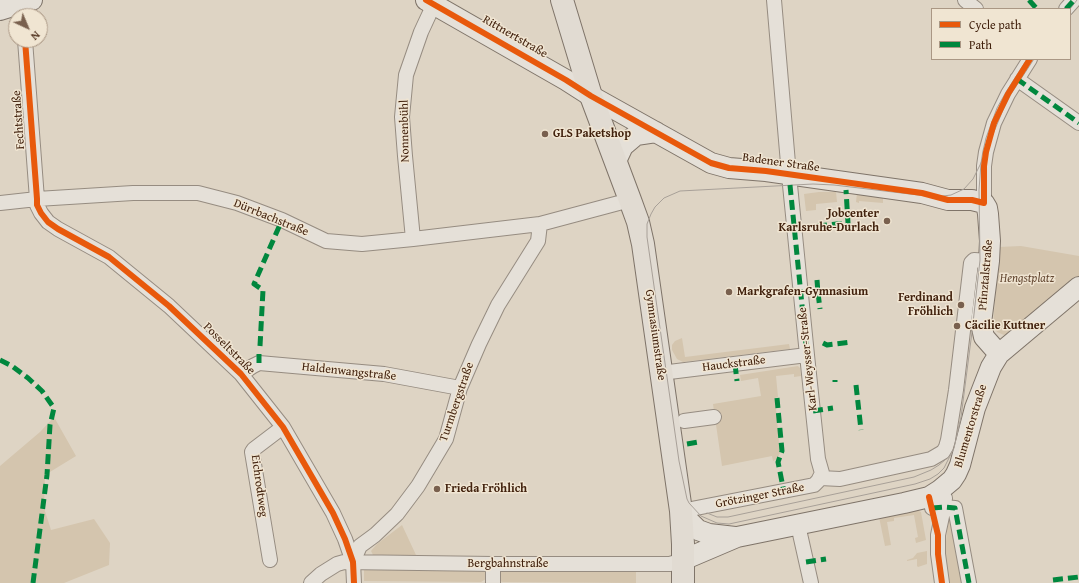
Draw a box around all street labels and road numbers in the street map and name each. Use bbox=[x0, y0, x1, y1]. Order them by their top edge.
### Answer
street label: Rittnertstraße bbox=[480, 13, 550, 61]
street label: Fechtstraße bbox=[10, 90, 28, 150]
street label: Nonnenbühl bbox=[397, 100, 413, 162]
street label: Badener Straße bbox=[742, 150, 820, 176]
street label: Dürrbachstraße bbox=[231, 196, 311, 240]
street label: Pfinztalstraße bbox=[976, 239, 996, 311]
street label: Gymnasiumstraße bbox=[641, 289, 669, 381]
street label: Karl-Weysser-Straße bbox=[795, 307, 821, 411]
street label: Posseltstraße bbox=[200, 320, 258, 378]
street label: Hauckstraße bbox=[702, 353, 766, 375]
street label: Haldenwangstraße bbox=[301, 360, 397, 384]
street label: Turmbergstraße bbox=[437, 360, 477, 444]
street label: Blumentorstraße bbox=[951, 383, 991, 469]
street label: Eichrodtweg bbox=[248, 454, 270, 518]
street label: Grötzinger Straße bbox=[714, 480, 806, 512]
street label: Bergbahnstraße bbox=[468, 557, 548, 571]

